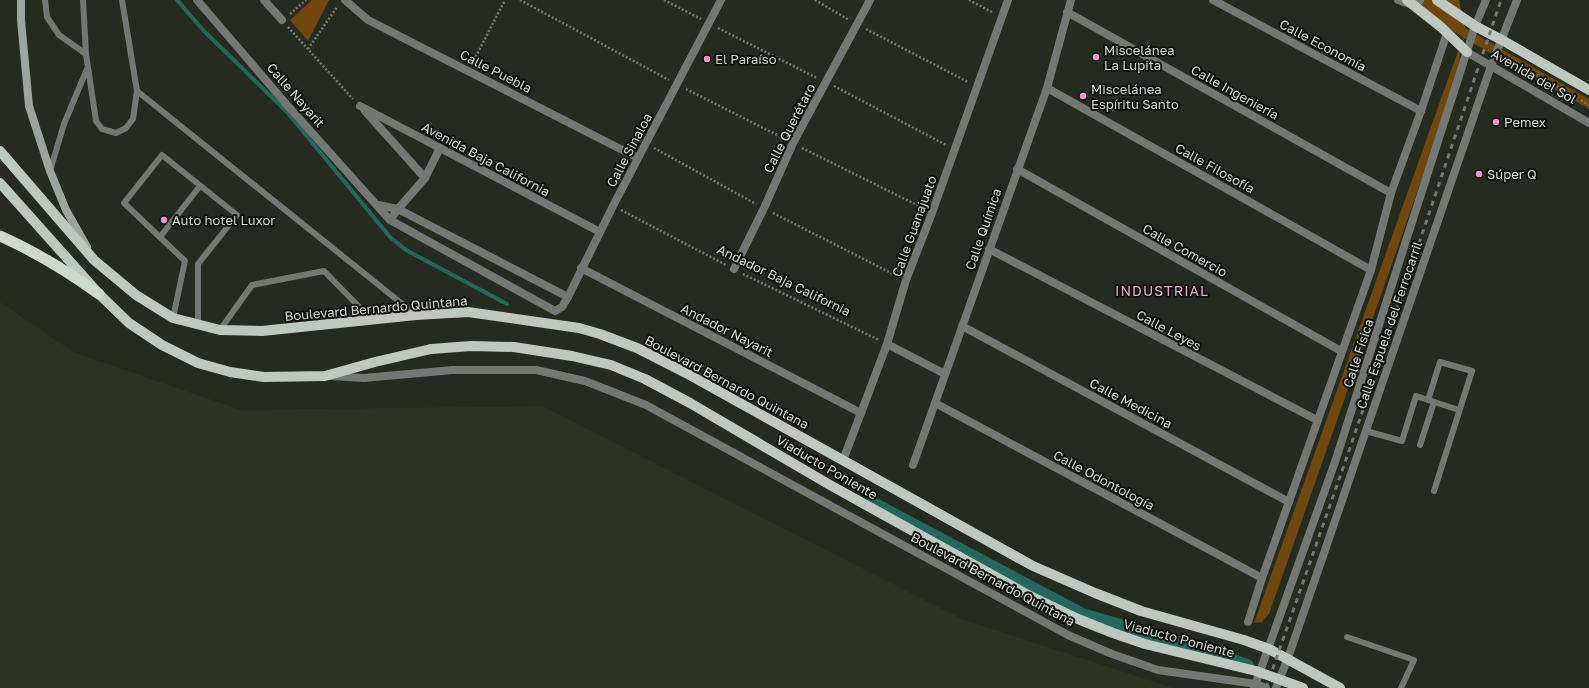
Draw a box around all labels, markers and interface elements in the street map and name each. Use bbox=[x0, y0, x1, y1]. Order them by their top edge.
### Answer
street label: Calle Economía bbox=[1277, 15, 1369, 75]
place label: Miscelánea La Lupita bbox=[1104, 42, 1175, 73]
street label: Avenida del Sol bbox=[1489, 45, 1579, 107]
street label: Calle Puebla bbox=[457, 46, 535, 96]
place label: El Paraíso bbox=[715, 51, 777, 67]
marker: Miscelánea La Lupita bbox=[1091, 52, 1101, 62]
marker: El Paraíso bbox=[702, 54, 712, 64]
street label: Calle Nayarit bbox=[264, 60, 328, 130]
street label: Calle Ingeniería bbox=[1188, 61, 1282, 123]
street label: Calle Querétaro bbox=[760, 81, 818, 175]
place label: Miscelánea Espíritu Santo bbox=[1091, 81, 1179, 112]
marker: Miscelánea Espíritu Santo bbox=[1078, 91, 1088, 101]
street label: Calle Sinaloa bbox=[603, 110, 655, 190]
place label: Pemex bbox=[1504, 114, 1546, 130]
marker: Pemex bbox=[1491, 117, 1501, 127]
street label: Avenida Baja California bbox=[419, 118, 553, 200]
street label: Calle Filosofía bbox=[1172, 140, 1258, 196]
place label: Súper Q bbox=[1487, 166, 1537, 182]
marker: Súper Q bbox=[1474, 169, 1484, 179]
street label: Calle Guanajuato bbox=[888, 173, 940, 279]
street label: Calle Química bbox=[962, 186, 1004, 272]
place label: Auto hotel Luxor bbox=[172, 212, 275, 228]
marker: Auto hotel Luxor bbox=[159, 215, 169, 225]
street label: Calle Comercio bbox=[1140, 220, 1230, 280]
street label: Calle Espuela del Ferrocarril bbox=[1353, 239, 1425, 411]
street label: Andador Baja California bbox=[715, 241, 853, 319]
district label: INDUSTRIAL bbox=[1115, 282, 1209, 299]
street label: Boulevard Bernardo Quintana bbox=[284, 292, 468, 324]
street label: Andador Nayarit bbox=[678, 300, 776, 360]
street label: Calle Leyes bbox=[1134, 306, 1204, 354]
street label: Calle Física bbox=[1339, 317, 1377, 389]
street label: Boulevard Bernardo Quintana bbox=[642, 332, 812, 432]
street label: Calle Medicina bbox=[1087, 375, 1175, 431]
street label: Viaducto Poniente bbox=[773, 431, 881, 503]
street label: Calle Odontología bbox=[1051, 447, 1157, 513]
street label: Boulevard Bernardo Quintana bbox=[908, 529, 1078, 629]
street label: Viaducto Poniente bbox=[1122, 615, 1236, 661]

